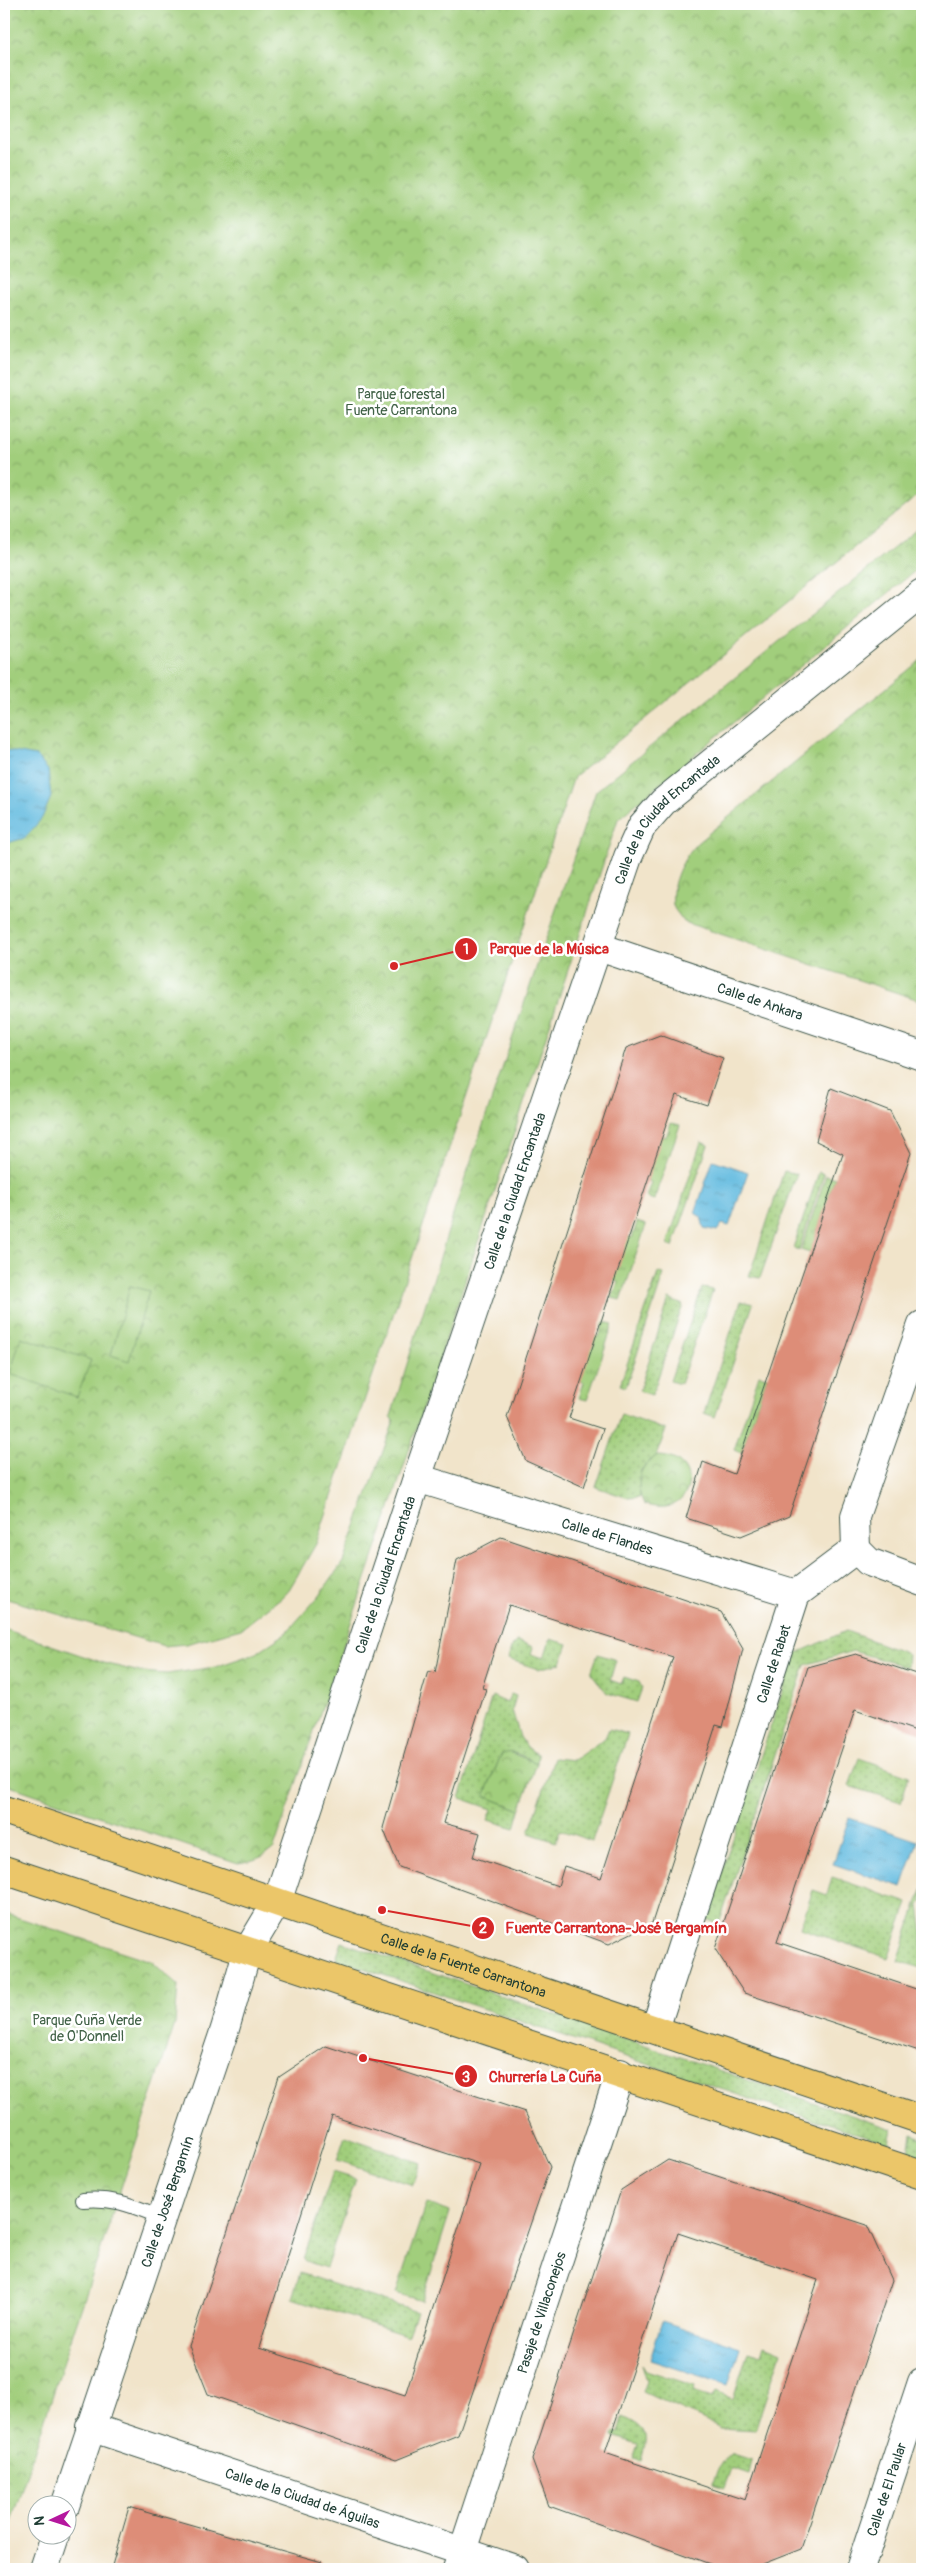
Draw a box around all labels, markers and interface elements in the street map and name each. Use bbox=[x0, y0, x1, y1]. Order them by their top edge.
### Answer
park label: Parque forestal Fuente Carrantona bbox=[345, 386, 457, 419]
street label: Calle de la Ciudad Encantada bbox=[611, 751, 723, 887]
callout: Parque de la Música bbox=[454, 934, 618, 964]
text: 1 bbox=[463, 940, 469, 959]
text: Parque de la Música bbox=[489, 940, 609, 959]
street label: Calle de Ankara bbox=[715, 979, 805, 1024]
street label: Calle de la Ciudad Encantada bbox=[480, 1110, 549, 1272]
street label: Calle de la Ciudad Encantada bbox=[351, 1494, 419, 1656]
street label: Calle de Flandes bbox=[560, 1514, 656, 1558]
street label: Calle de Rabat bbox=[753, 1622, 794, 1705]
callout: Fuente Carrantona-José Bergamín bbox=[470, 1913, 736, 1943]
text: 2 bbox=[479, 1919, 487, 1938]
text: Fuente Carrantona-José Bergamín bbox=[505, 1919, 727, 1938]
street label: Calle de la Fuente Carrantona bbox=[378, 1929, 549, 2001]
park label: Parque Cuña Verde de O'Donnell bbox=[32, 2012, 142, 2045]
callout: Churrería La Cuña bbox=[454, 2061, 611, 2091]
text: 3 bbox=[462, 2068, 470, 2087]
text: Churrería La Cuña bbox=[489, 2068, 601, 2087]
street label: Calle de José Bergamín bbox=[137, 2134, 197, 2270]
street label: Pasaje de Villaconejos bbox=[513, 2249, 569, 2376]
street label: Calle de El Paular bbox=[863, 2440, 910, 2538]
street label: Calle de la Ciudad de Águilas bbox=[223, 2464, 383, 2532]
north arrow bbox=[28, 2496, 78, 2546]
text: N bbox=[31, 2516, 48, 2526]

